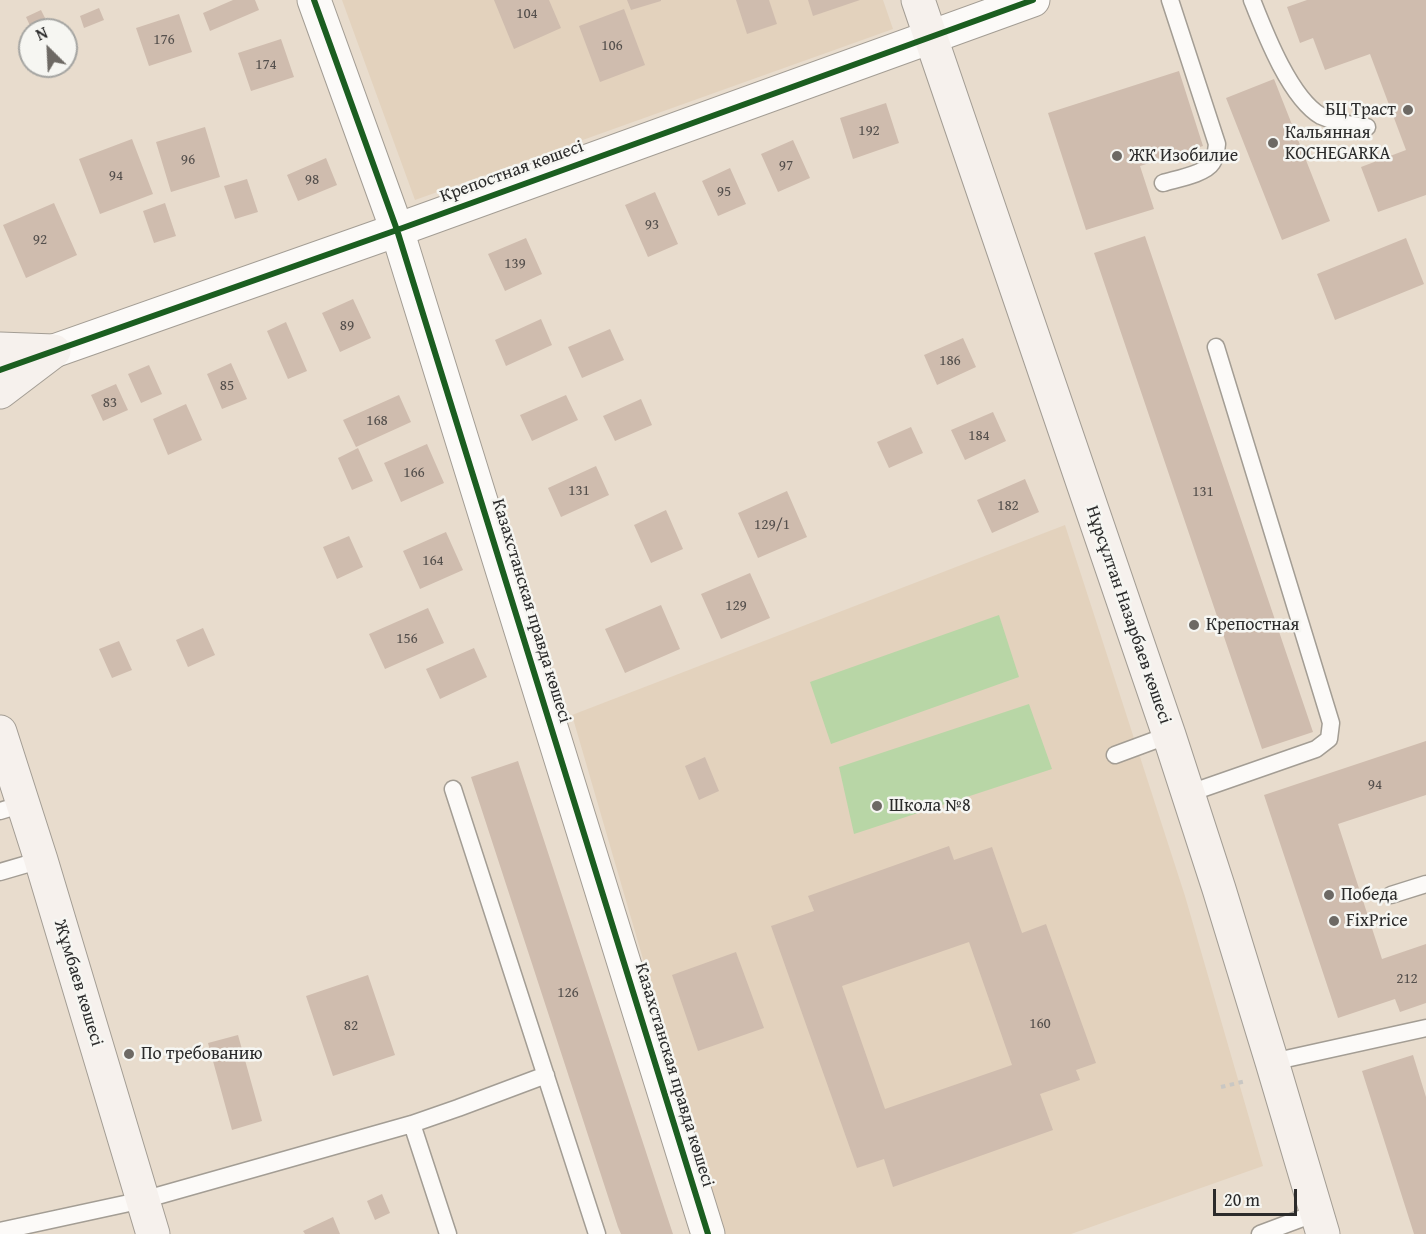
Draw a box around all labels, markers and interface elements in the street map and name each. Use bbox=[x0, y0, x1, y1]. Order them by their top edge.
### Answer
house number: 104 bbox=[516, 5, 538, 23]
north arrow bbox=[18, 18, 78, 78]
text: N bbox=[32, 20, 51, 47]
house number: 176 bbox=[153, 31, 175, 49]
house number: 106 bbox=[601, 37, 623, 55]
house number: 174 bbox=[255, 56, 277, 74]
place label: БЦ Траст bbox=[1325, 99, 1396, 121]
marker: БЦ Траст bbox=[1401, 103, 1415, 117]
house number: 192 bbox=[858, 122, 880, 140]
place label: Кальянная KOCHEGARKA bbox=[1285, 122, 1390, 164]
street label: Крепостная көшесі bbox=[437, 136, 587, 208]
marker: Кальянная KOCHEGARKA bbox=[1266, 136, 1280, 150]
place label: ЖК Изобилие bbox=[1129, 145, 1238, 167]
marker: ЖК Изобилие bbox=[1110, 149, 1124, 163]
house number: 96 bbox=[181, 151, 195, 169]
house number: 97 bbox=[779, 157, 793, 175]
house number: 94 bbox=[109, 167, 123, 185]
house number: 98 bbox=[305, 171, 319, 189]
house number: 95 bbox=[717, 183, 731, 201]
house number: 93 bbox=[645, 216, 659, 234]
house number: 92 bbox=[33, 231, 47, 249]
house number: 139 bbox=[504, 255, 526, 273]
house number: 89 bbox=[340, 317, 354, 335]
house number: 186 bbox=[939, 352, 961, 370]
house number: 85 bbox=[220, 377, 234, 395]
house number: 83 bbox=[103, 394, 117, 412]
house number: 168 bbox=[366, 412, 388, 430]
house number: 184 bbox=[968, 427, 990, 445]
house number: 166 bbox=[403, 464, 425, 482]
house number: 131 bbox=[568, 482, 590, 500]
house number: 131 bbox=[1192, 483, 1214, 501]
street label: Казахстанская правда көшесі bbox=[487, 496, 575, 726]
house number: 182 bbox=[997, 497, 1019, 515]
street label: Нұрсұлтан Назарбаев көшесі bbox=[1080, 503, 1176, 727]
house number: 129/1 bbox=[754, 516, 790, 534]
house number: 164 bbox=[422, 552, 444, 570]
house number: 129 bbox=[725, 597, 747, 615]
place label: Крепостная bbox=[1206, 614, 1299, 636]
marker: Крепостная bbox=[1187, 618, 1201, 632]
house number: 156 bbox=[396, 630, 418, 648]
house number: 94 bbox=[1368, 776, 1382, 794]
place label: Школа №8 bbox=[889, 795, 971, 817]
marker: Школа №8 bbox=[870, 799, 884, 813]
place label: Победа bbox=[1341, 884, 1398, 906]
marker: Победа bbox=[1322, 888, 1336, 902]
place label: FixPrice bbox=[1346, 910, 1408, 932]
marker: FixPrice bbox=[1327, 914, 1341, 928]
street label: Жұмбаев көшесі bbox=[49, 917, 107, 1049]
street label: Казахстанская правда көшесі bbox=[630, 960, 718, 1190]
house number: 212 bbox=[1396, 970, 1418, 988]
house number: 126 bbox=[557, 984, 579, 1002]
house number: 160 bbox=[1029, 1015, 1051, 1033]
house number: 82 bbox=[344, 1017, 358, 1035]
place label: По требованию bbox=[141, 1043, 263, 1065]
marker: По требованию bbox=[122, 1047, 136, 1061]
scale bar bbox=[1216, 1177, 1300, 1215]
text: 20 m bbox=[1224, 1186, 1260, 1213]

